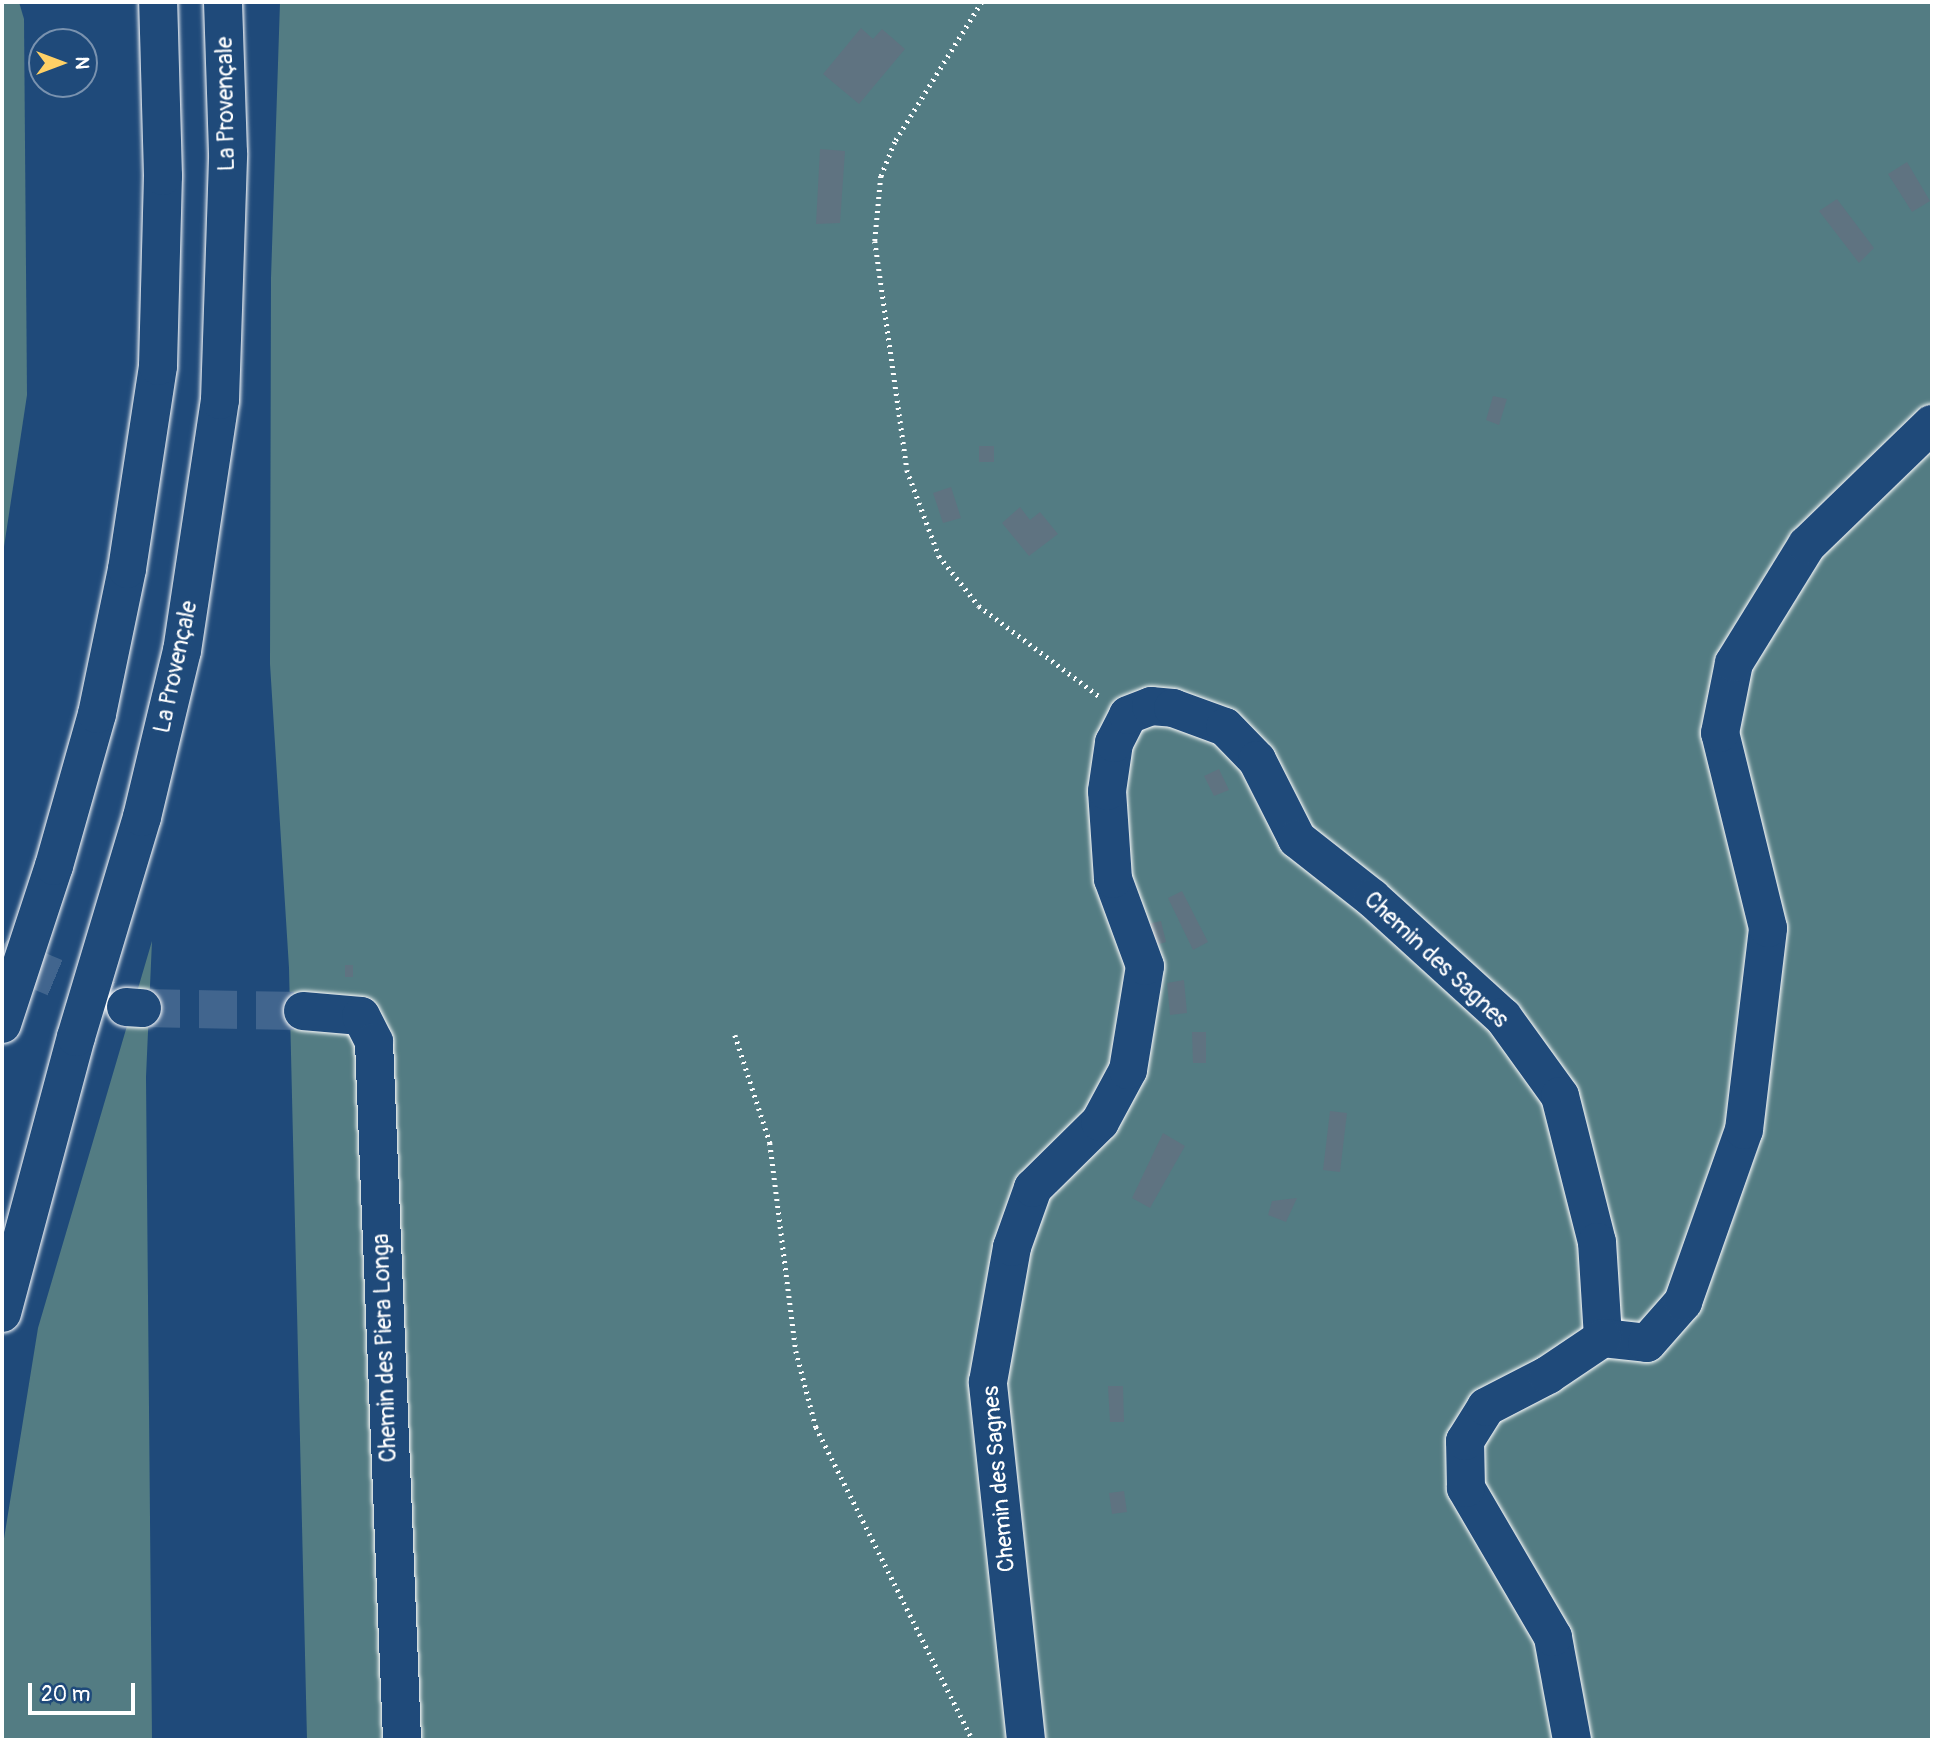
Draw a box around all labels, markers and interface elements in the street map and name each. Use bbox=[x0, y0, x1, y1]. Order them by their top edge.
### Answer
north arrow bbox=[28, 28, 98, 98]
street label: La Provençale bbox=[211, 36, 241, 172]
text: N bbox=[70, 57, 94, 69]
street label: La Provençale bbox=[149, 598, 203, 736]
street label: Chemin des Sagnes bbox=[1358, 886, 1514, 1034]
street label: Chemin des Piera Longa bbox=[367, 1233, 403, 1463]
street label: Chemin des Sagnes bbox=[977, 1385, 1021, 1573]
scale bar bbox=[32, 1668, 138, 1712]
text: 20 m bbox=[41, 1681, 90, 1708]

